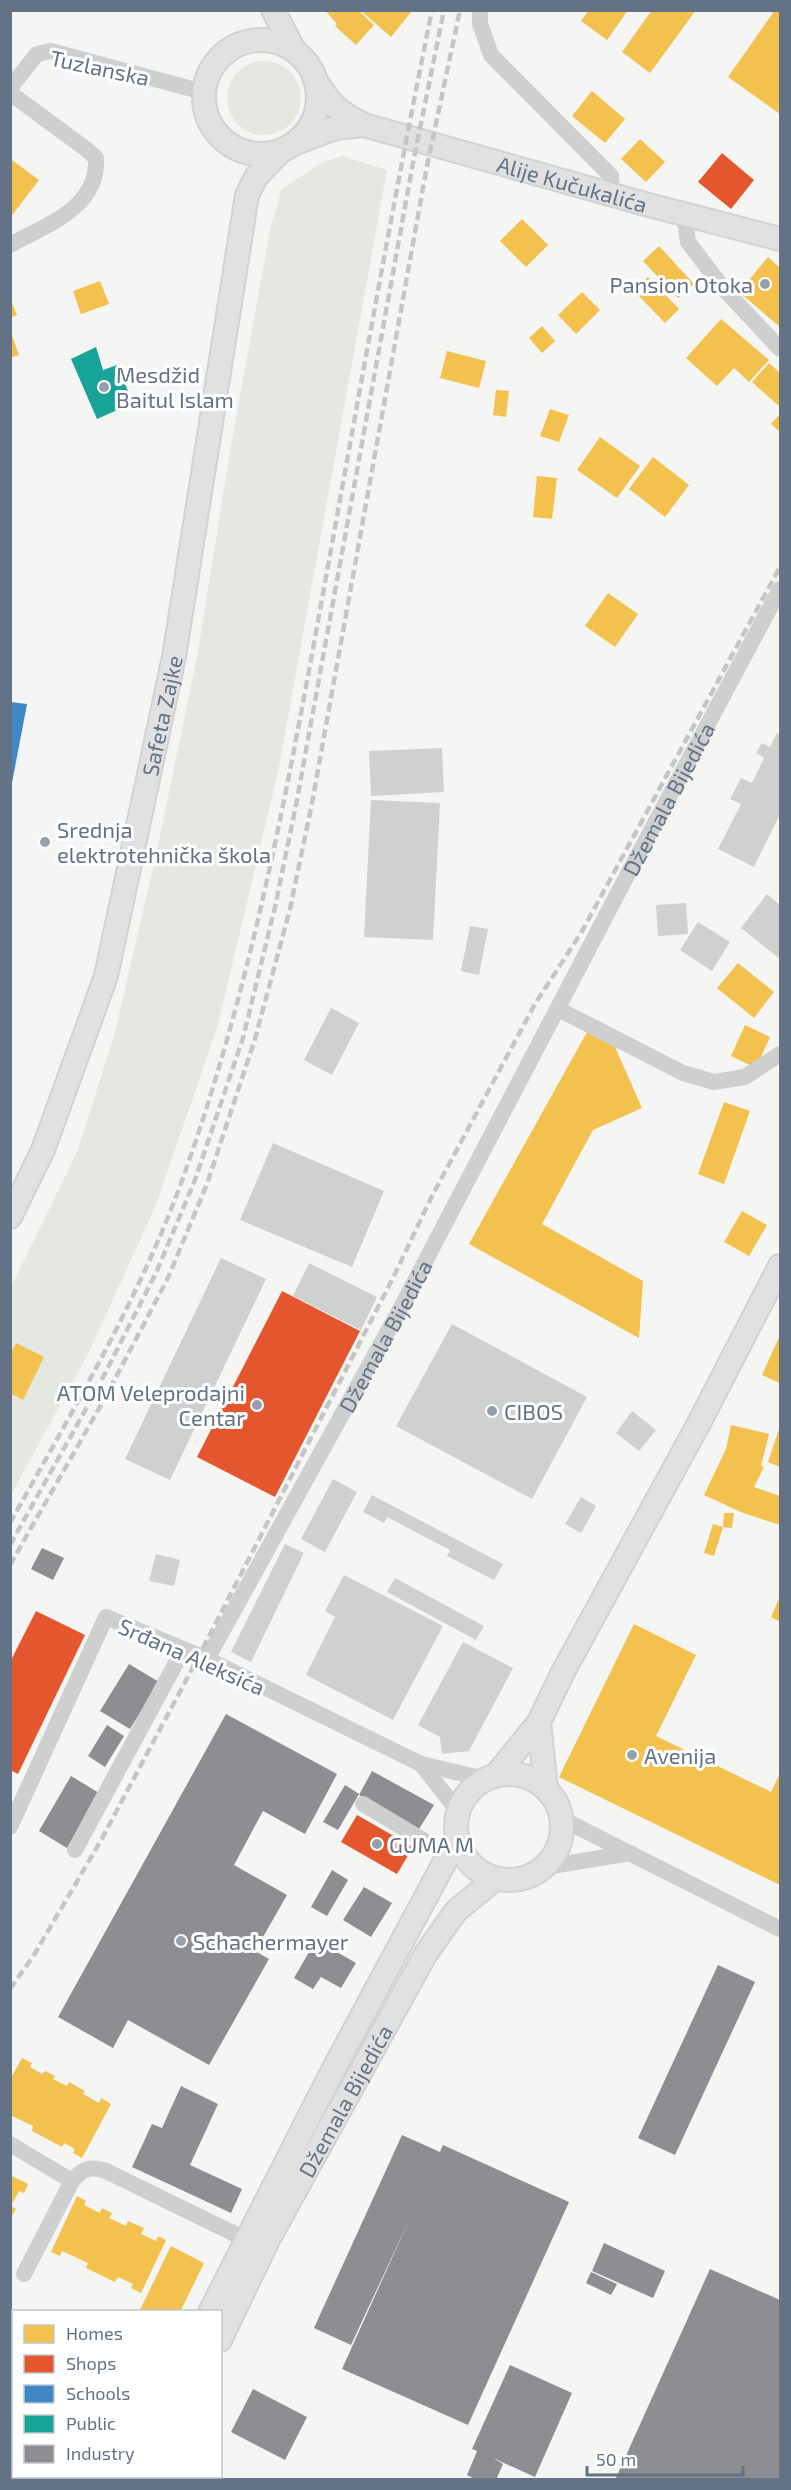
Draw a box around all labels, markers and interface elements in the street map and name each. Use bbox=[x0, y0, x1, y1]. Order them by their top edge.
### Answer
street label: Tuzlanska bbox=[48, 44, 152, 90]
street label: Alije Kučukalića bbox=[494, 150, 650, 217]
place label: Pansion Otoka bbox=[610, 271, 753, 297]
marker: Pansion Otoka bbox=[758, 277, 772, 291]
place label: Mesdžid Baitul Islam bbox=[116, 361, 234, 412]
marker: Mesdžid Baitul Islam bbox=[97, 380, 111, 394]
street label: Safeta Zajke bbox=[136, 653, 187, 778]
street label: Džemala Bijedića bbox=[617, 718, 720, 880]
place label: Srednja elektrotehnička škola bbox=[57, 816, 271, 867]
marker: Srednja elektrotehnička škola bbox=[38, 835, 52, 849]
street label: Džemala Bijedića bbox=[333, 1255, 437, 1417]
place label: ATOM Veleprodajni Centar bbox=[57, 1379, 245, 1430]
marker: ATOM Veleprodajni Centar bbox=[250, 1398, 264, 1412]
place label: CIBOS bbox=[504, 1398, 563, 1424]
marker: CIBOS bbox=[485, 1404, 499, 1418]
street label: Srđana Aleksića bbox=[115, 1612, 269, 1700]
place label: Avenija bbox=[644, 1742, 716, 1769]
marker: Avenija bbox=[625, 1748, 639, 1762]
place label: GUMA M bbox=[389, 1831, 474, 1857]
marker: GUMA M bbox=[370, 1837, 384, 1851]
place label: Schachermayer bbox=[193, 1928, 349, 1954]
marker: Schachermayer bbox=[174, 1934, 188, 1948]
street label: Džemala Bijedića bbox=[292, 2020, 397, 2181]
legend bbox=[12, 2310, 222, 2478]
text: Homes bbox=[66, 2322, 123, 2344]
text: Shops bbox=[66, 2352, 116, 2374]
text: Schools bbox=[66, 2382, 130, 2404]
text: Public bbox=[66, 2412, 116, 2434]
scale bar bbox=[587, 2439, 743, 2477]
text: Industry bbox=[66, 2442, 135, 2464]
text: 50 m bbox=[596, 2448, 636, 2470]

